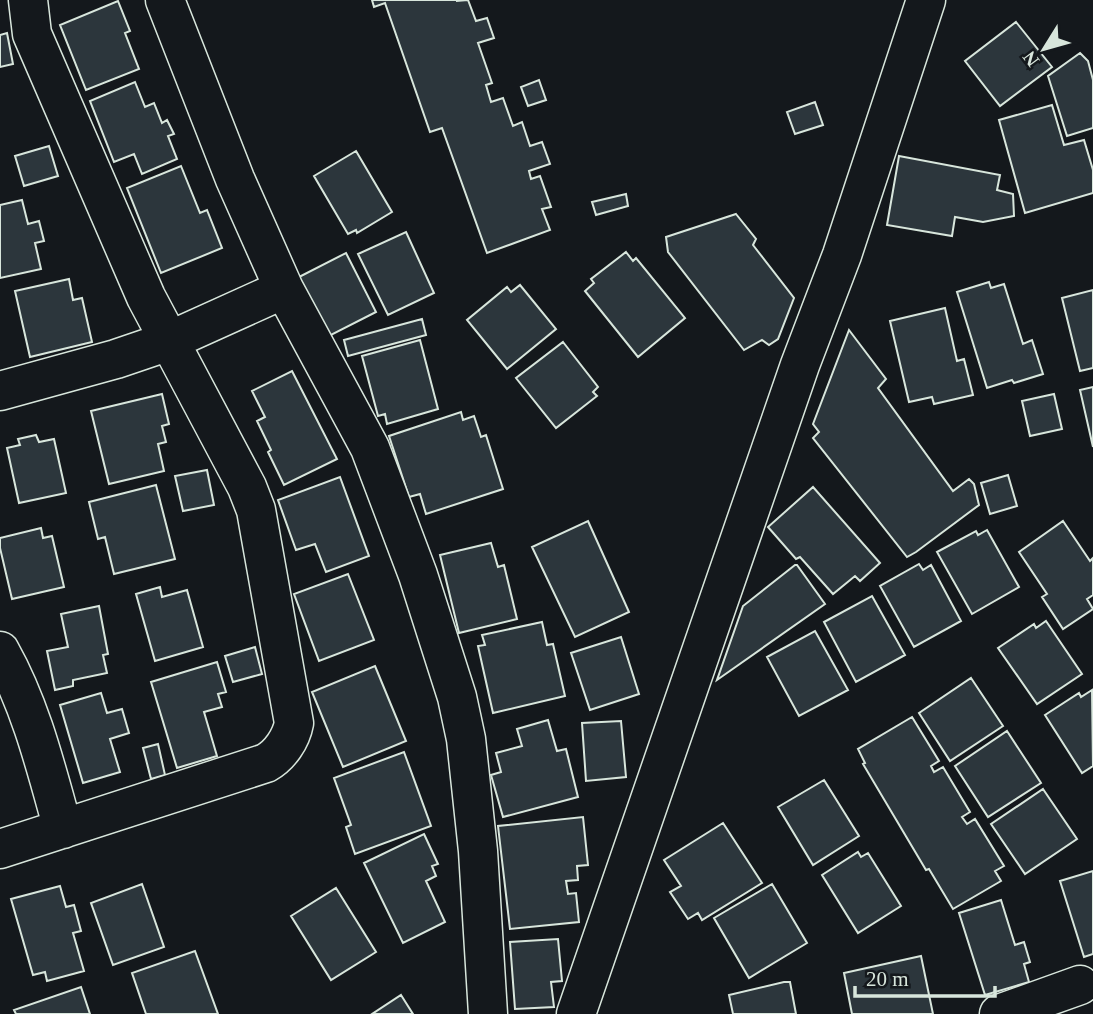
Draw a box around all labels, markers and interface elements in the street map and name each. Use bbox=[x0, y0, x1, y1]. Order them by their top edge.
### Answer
north arrow bbox=[1009, 14, 1079, 84]
text: N bbox=[1018, 47, 1043, 71]
scale bar bbox=[855, 954, 995, 998]
text: 20 m bbox=[866, 967, 909, 991]

